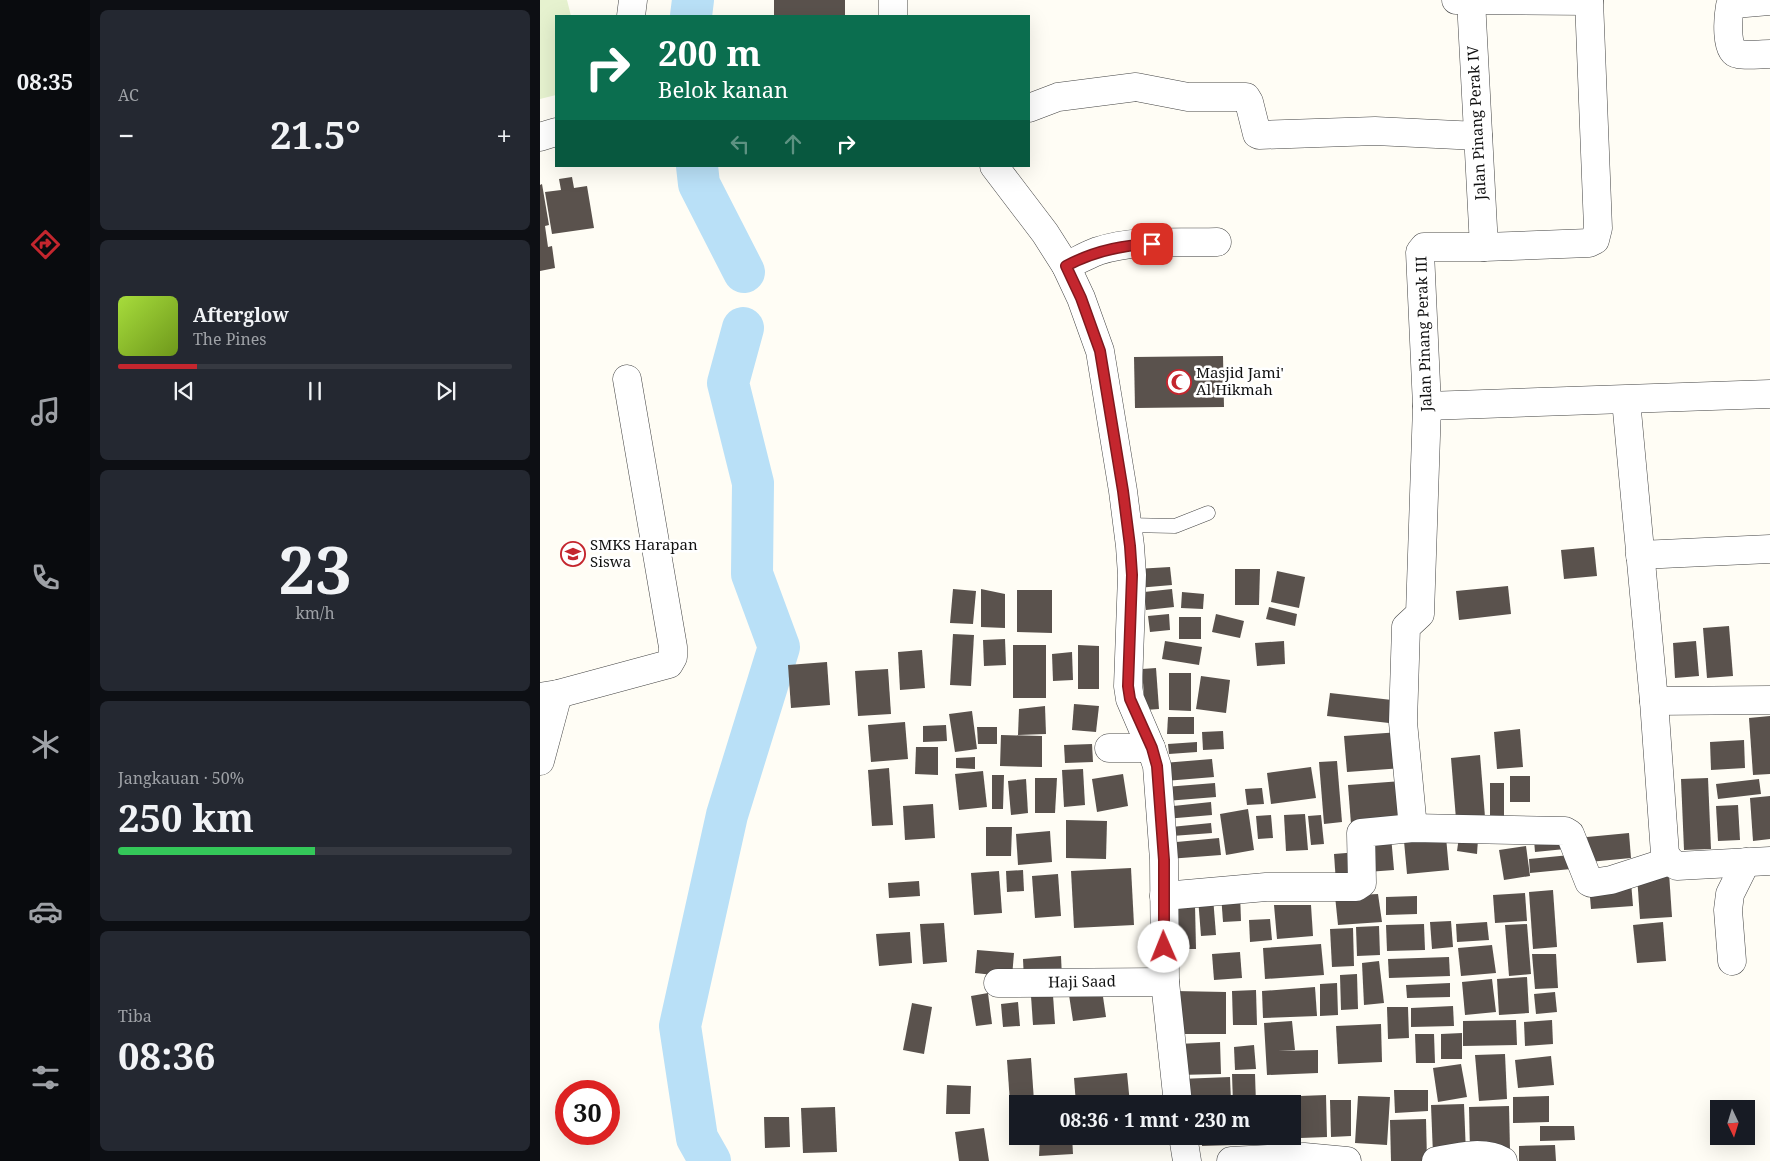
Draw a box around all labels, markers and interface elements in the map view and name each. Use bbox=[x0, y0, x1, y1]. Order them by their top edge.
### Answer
text: 200 m bbox=[658, 29, 761, 76]
icon: right bbox=[575, 35, 640, 100]
street label: Jalan Pinang Perak IV bbox=[1462, 44, 1490, 202]
text: 08:35 bbox=[17, 66, 73, 96]
text: Belok kanan bbox=[658, 74, 788, 104]
text: AC bbox=[118, 84, 139, 106]
text: 21.5° bbox=[270, 108, 361, 160]
text: − bbox=[118, 116, 134, 154]
text: + bbox=[496, 116, 512, 154]
icon: left bbox=[726, 130, 754, 158]
icon: ahead bbox=[779, 130, 807, 158]
icon: right bbox=[832, 130, 860, 158]
pin bbox=[1131, 223, 1173, 265]
icon: directions bbox=[28, 227, 63, 262]
icon: arrive bbox=[1138, 230, 1166, 258]
street label: Jalan Pinang Perak III bbox=[1410, 256, 1436, 413]
text: Afterglow bbox=[193, 302, 289, 328]
text: The Pines bbox=[193, 328, 267, 350]
place label: Masjid Jami' Al Hikmah bbox=[1196, 362, 1284, 399]
mosque icon: Masjid Jami' Al Hikmah bbox=[1166, 369, 1192, 395]
icon: previous bbox=[170, 377, 198, 405]
icon: pause bbox=[301, 377, 329, 405]
icon: next bbox=[432, 377, 460, 405]
icon: music bbox=[28, 394, 63, 429]
text: 23 bbox=[278, 525, 352, 613]
place label: SMKS Harapan Siswa bbox=[590, 534, 698, 571]
school or university icon: SMKS Harapan Siswa bbox=[560, 541, 586, 567]
icon: phone bbox=[28, 560, 63, 595]
text: km/h bbox=[295, 602, 335, 624]
icon: climate bbox=[28, 727, 63, 762]
text: Jangkauan · 50% bbox=[118, 767, 244, 789]
text: 250 km bbox=[118, 791, 254, 843]
icon: car bbox=[28, 894, 63, 929]
position arrow bbox=[1137, 920, 1189, 972]
street label: Haji Saad bbox=[1048, 970, 1116, 992]
text: Tiba bbox=[118, 1005, 152, 1027]
text: 08:36 bbox=[118, 1029, 215, 1081]
icon: filters bbox=[28, 1060, 63, 1095]
speed limit sign: 30 bbox=[555, 1080, 620, 1145]
north arrow bbox=[1710, 1100, 1755, 1145]
map controls bbox=[1710, 1100, 1755, 1145]
text: 08:36 · 1 mnt · 230 m bbox=[1060, 1107, 1250, 1133]

